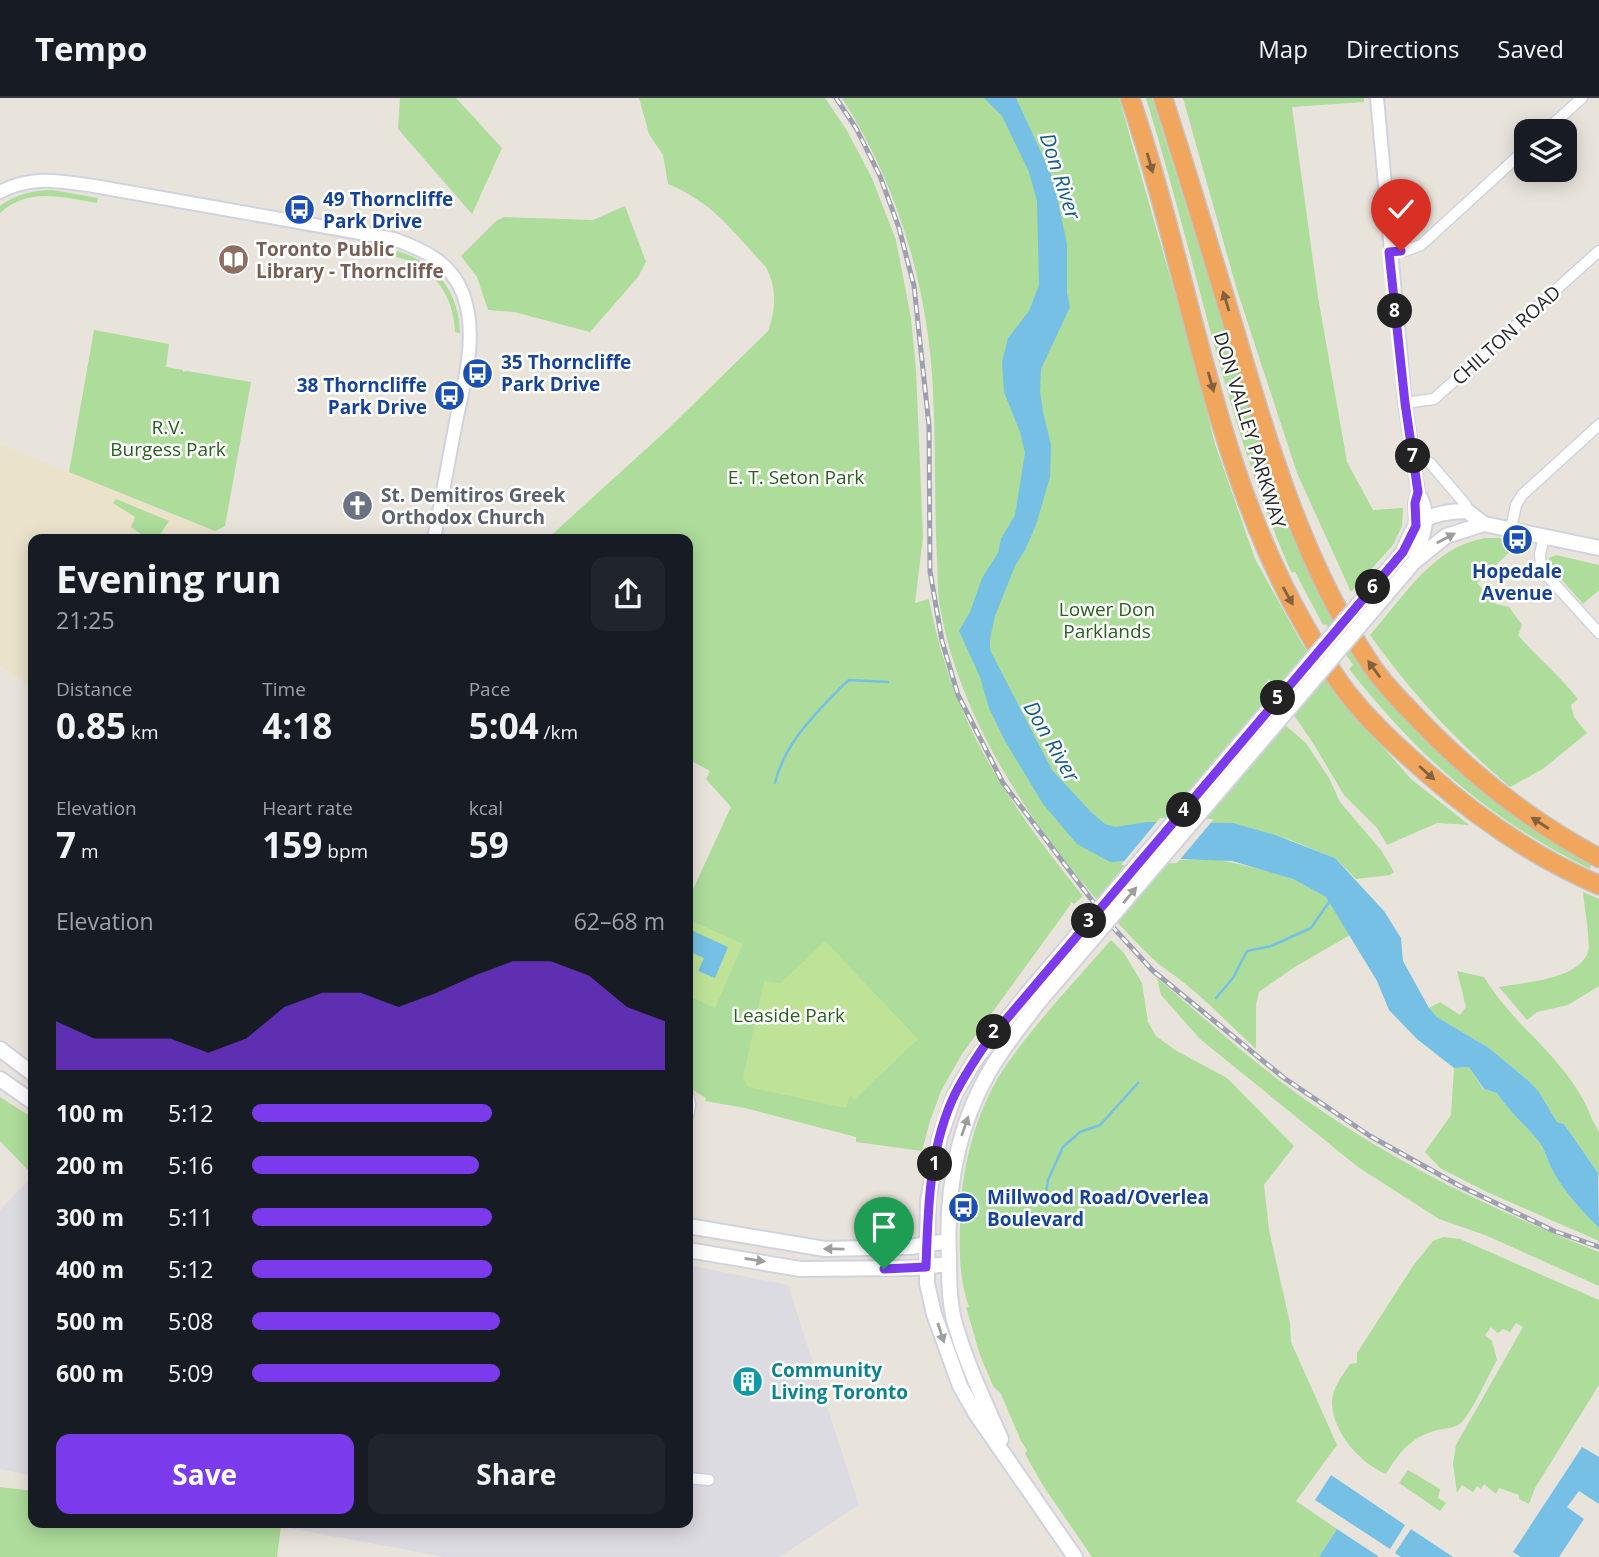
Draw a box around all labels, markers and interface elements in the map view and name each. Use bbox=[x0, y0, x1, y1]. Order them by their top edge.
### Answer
text: Tempo bbox=[35, 26, 147, 71]
text: Map bbox=[1258, 32, 1308, 65]
text: Directions bbox=[1346, 32, 1459, 65]
text: Saved bbox=[1497, 32, 1564, 65]
map controls bbox=[1514, 119, 1577, 182]
button: layers bbox=[1514, 119, 1577, 182]
water label: Don River bbox=[1034, 129, 1088, 223]
one-way arrow bbox=[1145, 153, 1155, 174]
pin bbox=[1371, 179, 1431, 251]
place label: 49 Thorncliffe Park Drive bbox=[323, 186, 453, 234]
icon: check bbox=[1382, 190, 1420, 228]
bus stop icon: 49 Thorncliffe Park Drive bbox=[283, 193, 317, 227]
place label: Toronto Public Library - Thorncliffe bbox=[256, 236, 444, 284]
library icon: Toronto Public Library - Thorncliffe bbox=[216, 243, 250, 277]
street label: CHILTON ROAD bbox=[1446, 279, 1566, 391]
one-way arrow bbox=[1220, 290, 1230, 311]
pin: 8 bbox=[1378, 294, 1412, 328]
text: 8 bbox=[1389, 297, 1400, 323]
street label: DON VALLEY PARKWAY bbox=[1208, 329, 1292, 532]
place label: 35 Thorncliffe Park Drive bbox=[501, 349, 631, 397]
bus stop icon: 35 Thorncliffe Park Drive bbox=[461, 356, 495, 390]
place label: 38 Thorncliffe Park Drive bbox=[297, 372, 427, 420]
one-way arrow bbox=[1206, 372, 1217, 394]
bus stop icon: 38 Thorncliffe Park Drive bbox=[433, 379, 467, 413]
park label: R.V. Burgess Park bbox=[110, 414, 226, 462]
pin: 7 bbox=[1396, 438, 1430, 474]
text: 7 bbox=[1407, 442, 1418, 468]
park label: E. T. Seton Park bbox=[728, 464, 864, 490]
place label: St. Demitiros Greek Orthodox Church bbox=[381, 482, 565, 530]
church icon: St. Demitiros Greek Orthodox Church bbox=[341, 489, 375, 523]
bus stop icon: Hopedale Avenue bbox=[1500, 523, 1534, 557]
one-way arrow bbox=[1436, 532, 1456, 543]
text: Evening run bbox=[56, 552, 281, 604]
button: share bbox=[591, 557, 665, 631]
place label: Hopedale Avenue bbox=[1472, 558, 1562, 606]
pin: 6 bbox=[1356, 570, 1390, 604]
text: 6 bbox=[1367, 573, 1378, 599]
one-way arrow bbox=[1282, 586, 1294, 606]
park label: Lower Don Parklands bbox=[1059, 596, 1155, 644]
text: 21:25 bbox=[56, 604, 115, 636]
one-way arrow bbox=[1368, 660, 1382, 678]
text: Distance bbox=[56, 676, 132, 702]
text: Time bbox=[262, 676, 306, 702]
text: Pace bbox=[469, 676, 510, 702]
pin: 5 bbox=[1260, 680, 1296, 716]
text: 5 bbox=[1272, 684, 1283, 710]
water label: Don River bbox=[1018, 695, 1087, 787]
text: 0.85 bbox=[56, 702, 126, 749]
text: 4:18 bbox=[262, 702, 332, 749]
text: 5:04 bbox=[469, 702, 539, 749]
text: km bbox=[126, 719, 159, 745]
text: /km bbox=[539, 719, 578, 745]
one-way arrow bbox=[1419, 765, 1436, 780]
pin: 4 bbox=[1166, 792, 1202, 828]
text: Elevation bbox=[56, 795, 137, 821]
text: Heart rate bbox=[262, 795, 353, 821]
text: kcal bbox=[469, 795, 503, 821]
text: 4 bbox=[1178, 796, 1189, 822]
one-way arrow bbox=[1531, 817, 1550, 830]
text: 7 bbox=[56, 821, 76, 868]
text: 159 bbox=[262, 821, 322, 868]
text: 59 bbox=[469, 821, 509, 868]
text: m bbox=[76, 838, 99, 864]
text: bpm bbox=[322, 838, 368, 864]
one-way arrow bbox=[1122, 887, 1137, 904]
pin: 3 bbox=[1072, 904, 1106, 938]
text: Elevation bbox=[56, 905, 154, 937]
text: 62–68 m bbox=[574, 905, 665, 937]
text: 3 bbox=[1083, 907, 1094, 933]
park label: Leaside Park bbox=[733, 1002, 845, 1028]
pin: 2 bbox=[976, 1014, 1012, 1049]
text: 2 bbox=[988, 1018, 999, 1044]
text: 100 m bbox=[56, 1097, 124, 1129]
text: 5:12 bbox=[168, 1097, 214, 1129]
one-way arrow bbox=[960, 1115, 971, 1136]
pin: 1 bbox=[918, 1146, 953, 1182]
text: 200 m bbox=[56, 1149, 124, 1181]
text: 5:16 bbox=[168, 1149, 214, 1181]
text: 1 bbox=[929, 1150, 940, 1176]
place label: Millwood Road/Overlea Boulevard bbox=[987, 1184, 1209, 1232]
bus stop icon: Millwood Road/Overlea Boulevard bbox=[947, 1191, 981, 1225]
pin bbox=[854, 1197, 914, 1269]
text: 300 m bbox=[56, 1201, 124, 1233]
text: 5:11 bbox=[168, 1201, 214, 1233]
icon: arrive bbox=[865, 1208, 903, 1246]
one-way arrow bbox=[823, 1243, 845, 1255]
text: 400 m bbox=[56, 1253, 124, 1285]
text: 5:12 bbox=[168, 1253, 214, 1285]
one-way arrow bbox=[744, 1255, 766, 1266]
text: 500 m bbox=[56, 1305, 124, 1337]
text: 5:08 bbox=[168, 1305, 214, 1337]
one-way arrow bbox=[936, 1323, 947, 1344]
text: 600 m bbox=[56, 1357, 124, 1389]
text: 5:09 bbox=[168, 1357, 214, 1389]
place label: Community Living Toronto bbox=[771, 1357, 908, 1405]
building icon: Community Living Toronto bbox=[731, 1364, 765, 1398]
button: Save bbox=[56, 1434, 354, 1514]
button: Share bbox=[368, 1434, 665, 1514]

